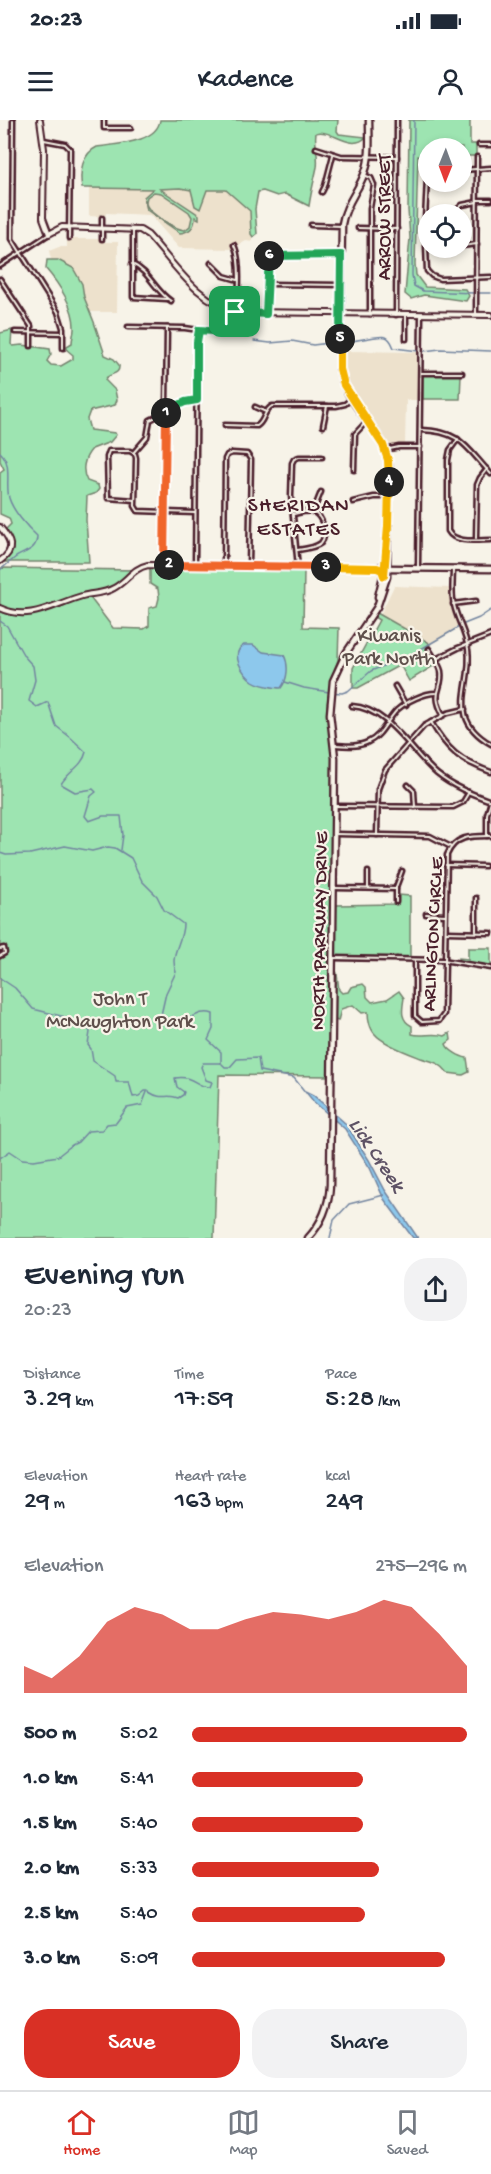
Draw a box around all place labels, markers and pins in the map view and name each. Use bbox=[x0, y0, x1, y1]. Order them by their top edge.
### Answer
pin: 6 bbox=[254, 241, 284, 271]
pin bbox=[209, 286, 260, 337]
pin: 5 bbox=[325, 324, 355, 354]
pin: 1 bbox=[151, 398, 181, 428]
pin: 4 bbox=[374, 467, 404, 497]
pin: 2 bbox=[154, 550, 184, 580]
pin: 3 bbox=[311, 552, 341, 582]

